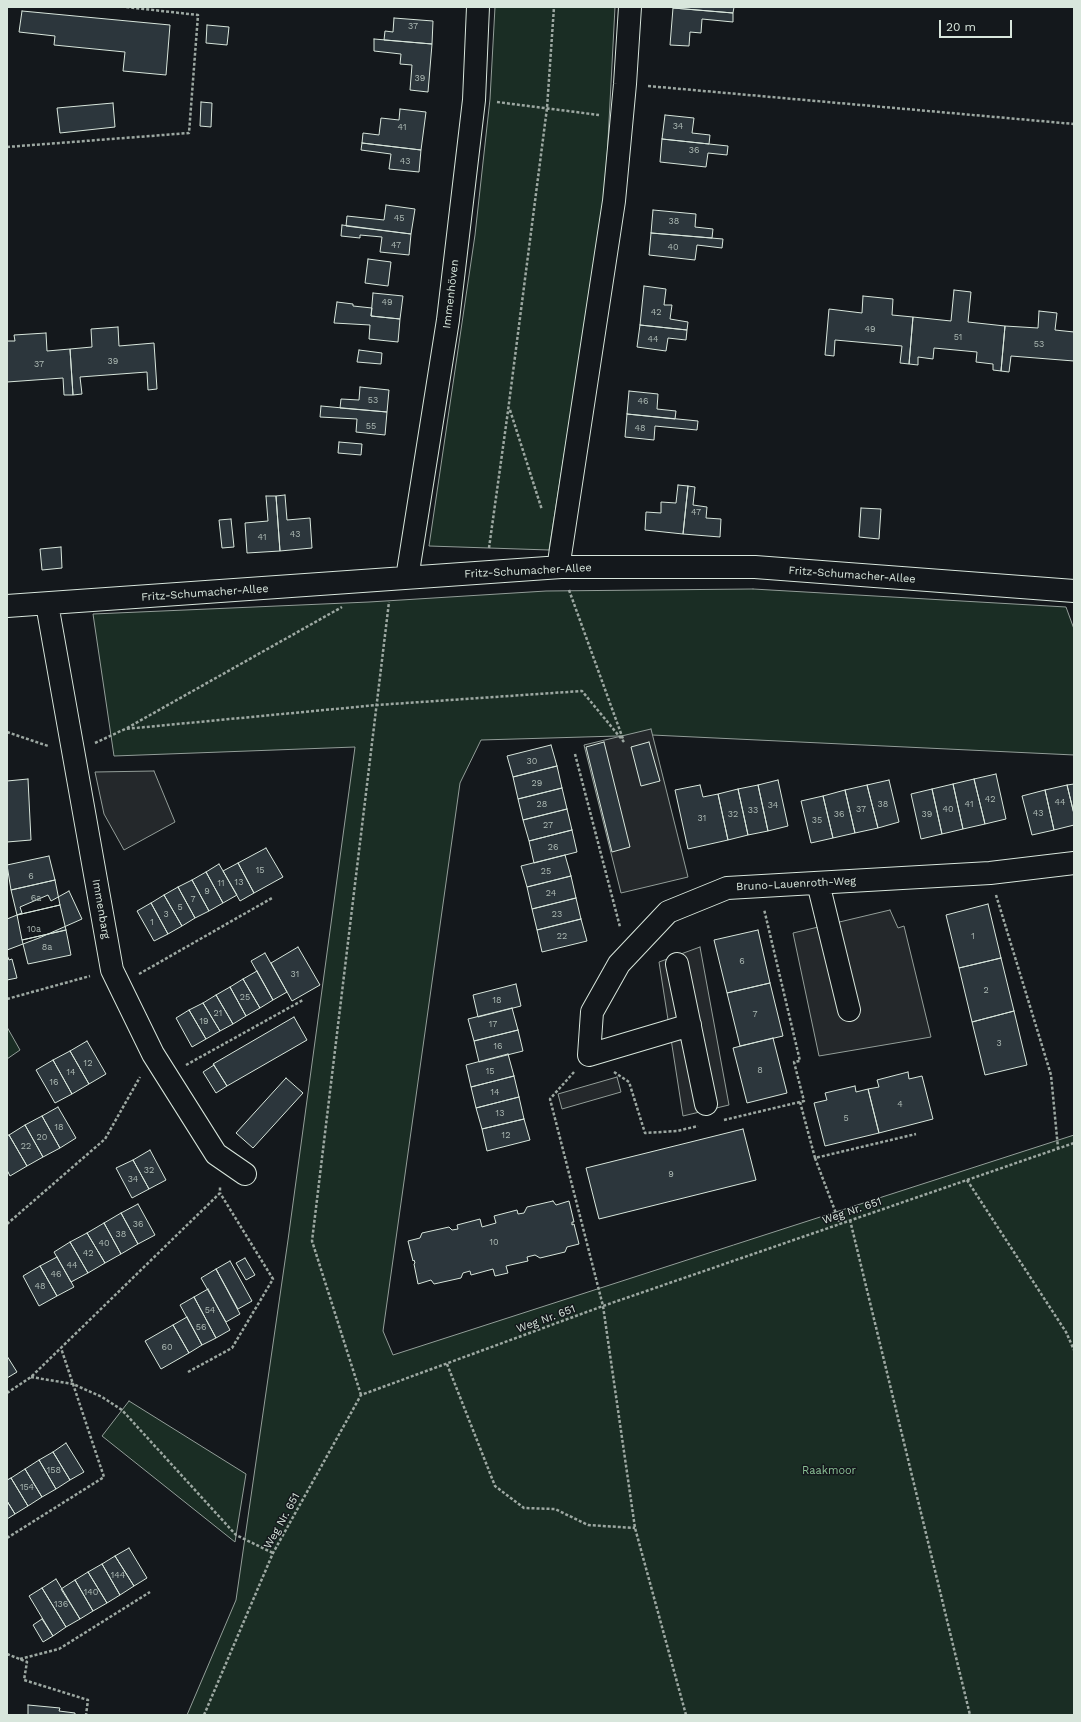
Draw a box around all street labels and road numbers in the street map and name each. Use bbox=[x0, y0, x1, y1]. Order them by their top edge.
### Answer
street label: Immenhöven bbox=[440, 259, 462, 329]
street label: Fritz-Schumacher-Allee bbox=[464, 561, 592, 581]
street label: Fritz-Schumacher-Allee bbox=[788, 564, 916, 586]
street label: Fritz-Schumacher-Allee bbox=[141, 582, 269, 604]
street label: Bruno-Lauenroth-Weg bbox=[736, 874, 856, 894]
street label: Immenbarg bbox=[89, 878, 113, 940]
street label: Weg Nr. 651 bbox=[821, 1195, 883, 1227]
street label: Weg Nr. 651 bbox=[515, 1302, 577, 1336]
street label: Weg Nr. 651 bbox=[261, 1491, 303, 1551]

